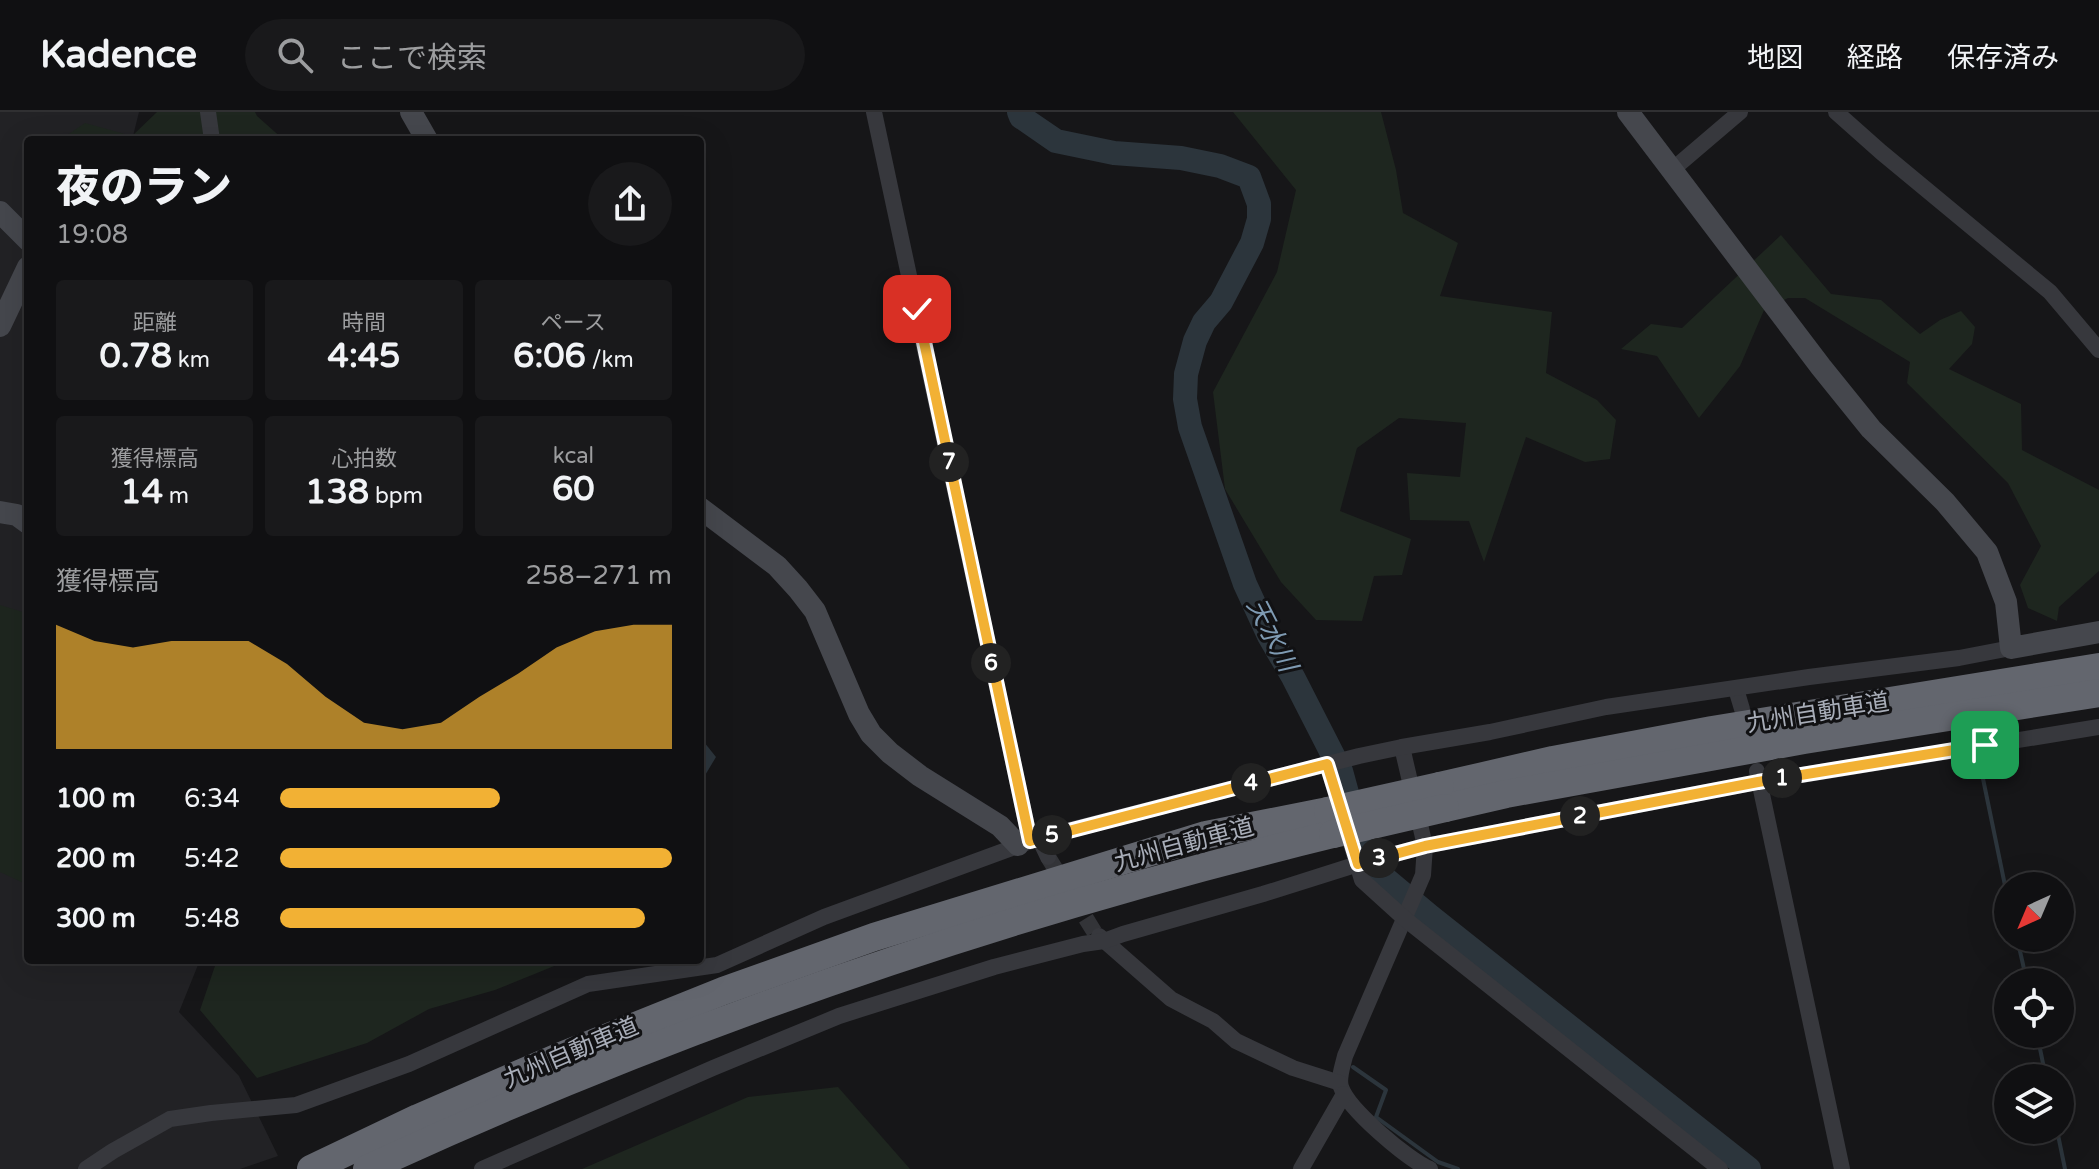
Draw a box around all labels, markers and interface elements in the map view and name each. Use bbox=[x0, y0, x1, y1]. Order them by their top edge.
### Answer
search box bbox=[245, 19, 805, 91]
text: Kadence bbox=[40, 32, 197, 78]
icon: search bbox=[273, 33, 317, 77]
text: ここで検索 bbox=[337, 40, 487, 77]
text: 地図 bbox=[1747, 41, 1803, 75]
text: 経路 bbox=[1847, 41, 1903, 75]
text: 保存済み bbox=[1947, 41, 2059, 75]
text: 夜のラン bbox=[56, 162, 232, 215]
button: share bbox=[588, 162, 672, 246]
text: 19:08 bbox=[56, 219, 128, 250]
pin bbox=[883, 275, 951, 343]
icon: check bbox=[895, 287, 939, 331]
text: 距離 bbox=[133, 310, 177, 336]
text: 時間 bbox=[342, 310, 386, 336]
text: ペース bbox=[541, 310, 606, 336]
text: 0.78 bbox=[99, 336, 172, 377]
text: 4:45 bbox=[328, 336, 400, 377]
text: 6:06 bbox=[513, 336, 586, 377]
text: km bbox=[172, 347, 210, 373]
text: /km bbox=[586, 347, 634, 373]
pin: 7 bbox=[929, 442, 969, 482]
text: kcal bbox=[553, 443, 594, 469]
text: 獲得標高 bbox=[111, 446, 199, 472]
text: 心拍数 bbox=[331, 446, 397, 472]
text: 7 bbox=[942, 449, 956, 475]
text: 60 bbox=[552, 469, 595, 510]
text: 14 bbox=[120, 472, 163, 513]
text: 138 bbox=[305, 472, 369, 513]
text: m bbox=[163, 483, 189, 509]
text: bpm bbox=[369, 483, 423, 509]
text: 258–271 m bbox=[526, 560, 672, 591]
text: 獲得標高 bbox=[56, 566, 160, 597]
water label: 天水川 bbox=[1240, 593, 1305, 679]
pin: 6 bbox=[971, 643, 1011, 683]
text: 6 bbox=[984, 650, 998, 676]
street label: 九州自動車道 bbox=[1745, 687, 1891, 739]
pin bbox=[1951, 711, 2019, 779]
icon: arrive bbox=[1963, 723, 2007, 767]
pin: 1 bbox=[1762, 758, 1802, 798]
pin: 4 bbox=[1231, 763, 1271, 803]
text: 1 bbox=[1775, 765, 1789, 791]
text: 4 bbox=[1244, 770, 1258, 796]
text: 100 m bbox=[56, 783, 136, 814]
text: 6:34 bbox=[184, 783, 240, 814]
pin: 2 bbox=[1560, 796, 1600, 836]
text: 2 bbox=[1573, 803, 1587, 829]
street label: 九州自動車道 bbox=[1111, 812, 1257, 878]
pin: 5 bbox=[1032, 815, 1072, 855]
text: 5 bbox=[1045, 822, 1059, 848]
pin: 3 bbox=[1359, 838, 1399, 878]
text: 200 m bbox=[56, 843, 136, 874]
text: 5:42 bbox=[184, 843, 240, 874]
text: 3 bbox=[1372, 845, 1386, 871]
north arrow bbox=[1994, 872, 2074, 952]
map controls bbox=[1994, 872, 2074, 1144]
text: 300 m bbox=[56, 903, 136, 934]
text: 5:48 bbox=[184, 903, 240, 934]
button: locate bbox=[1994, 968, 2074, 1048]
street label: 九州自動車道 bbox=[499, 1012, 643, 1094]
button: layers bbox=[1994, 1064, 2074, 1144]

